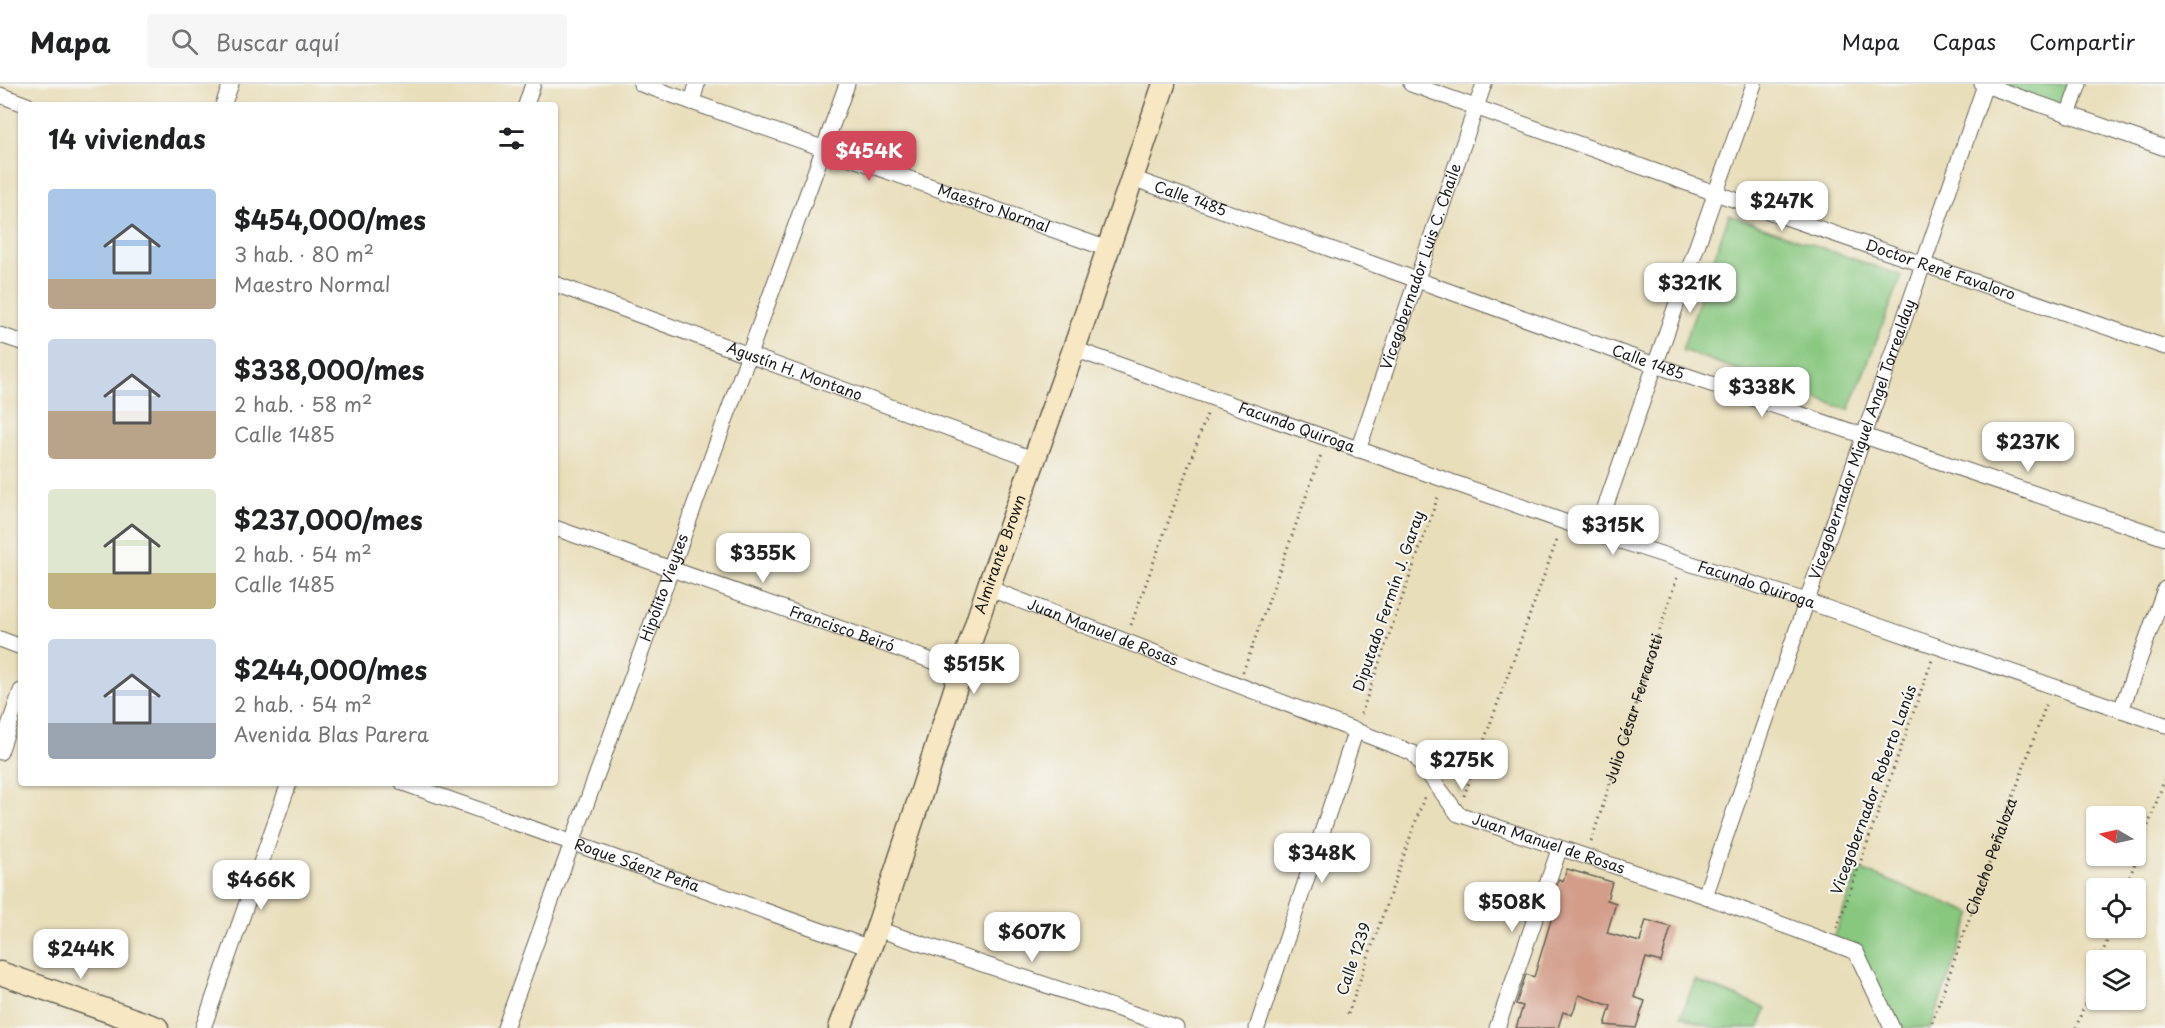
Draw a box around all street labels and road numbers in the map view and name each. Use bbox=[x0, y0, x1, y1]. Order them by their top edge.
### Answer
street label: Vicegobernador Luis C. Chaile bbox=[1374, 160, 1466, 372]
street label: Calle 1485 bbox=[1151, 174, 1230, 221]
street label: Maestro Normal bbox=[935, 177, 1053, 238]
street label: Doctor René Favaloro bbox=[1863, 232, 2019, 305]
street label: Vicegobernador Miguel Angel Torrealday bbox=[1802, 295, 1920, 582]
street label: Agustín H. Montano bbox=[724, 335, 866, 406]
street label: Calle 1485 bbox=[1609, 338, 1688, 384]
street label: Facundo Quiroga bbox=[1236, 395, 1359, 457]
street label: Almirante Brown bbox=[967, 491, 1031, 617]
street label: Diputado Fermín J. Garay bbox=[1346, 507, 1429, 694]
street label: Hipólito Vieytes bbox=[633, 530, 693, 645]
street label: Facundo Quiroga bbox=[1695, 554, 1819, 614]
street label: Juan Manuel de Rosas bbox=[1025, 591, 1182, 671]
street label: Francisco Beiró bbox=[786, 598, 898, 657]
street label: Julio César Ferrarotti bbox=[1598, 630, 1668, 786]
street label: Vicegobernador Roberto Lanús bbox=[1824, 681, 1921, 898]
street label: Chacho Peñaloza bbox=[1958, 794, 2022, 918]
street label: Juan Manuel de Rosas bbox=[1469, 807, 1628, 879]
street label: Roque Sáenz Peña bbox=[572, 832, 704, 897]
street label: Calle 1239 bbox=[1329, 919, 1376, 998]

